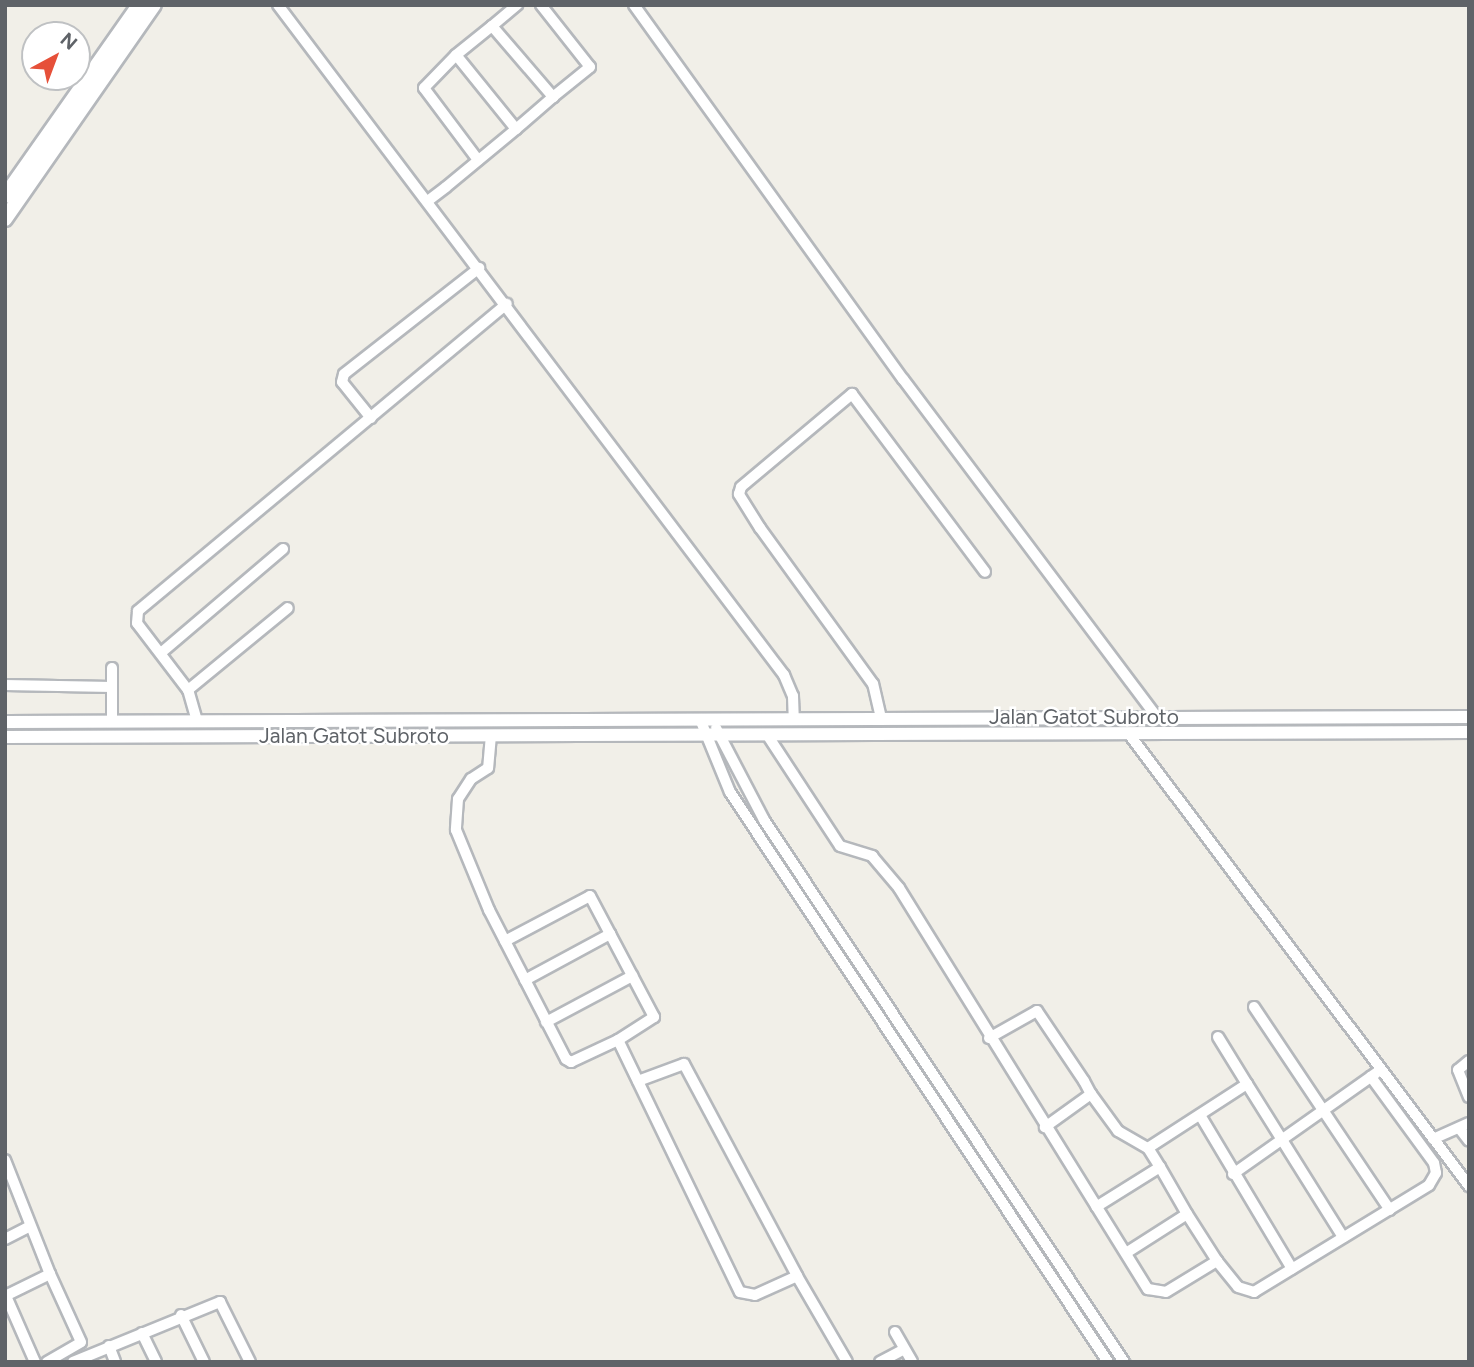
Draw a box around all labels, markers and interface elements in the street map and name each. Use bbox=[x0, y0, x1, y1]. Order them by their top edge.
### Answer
north arrow bbox=[21, 21, 91, 91]
text: N bbox=[56, 28, 82, 55]
street label: Jalan Gatot Subroto bbox=[989, 704, 1179, 730]
street label: Jalan Gatot Subroto bbox=[259, 723, 449, 749]

